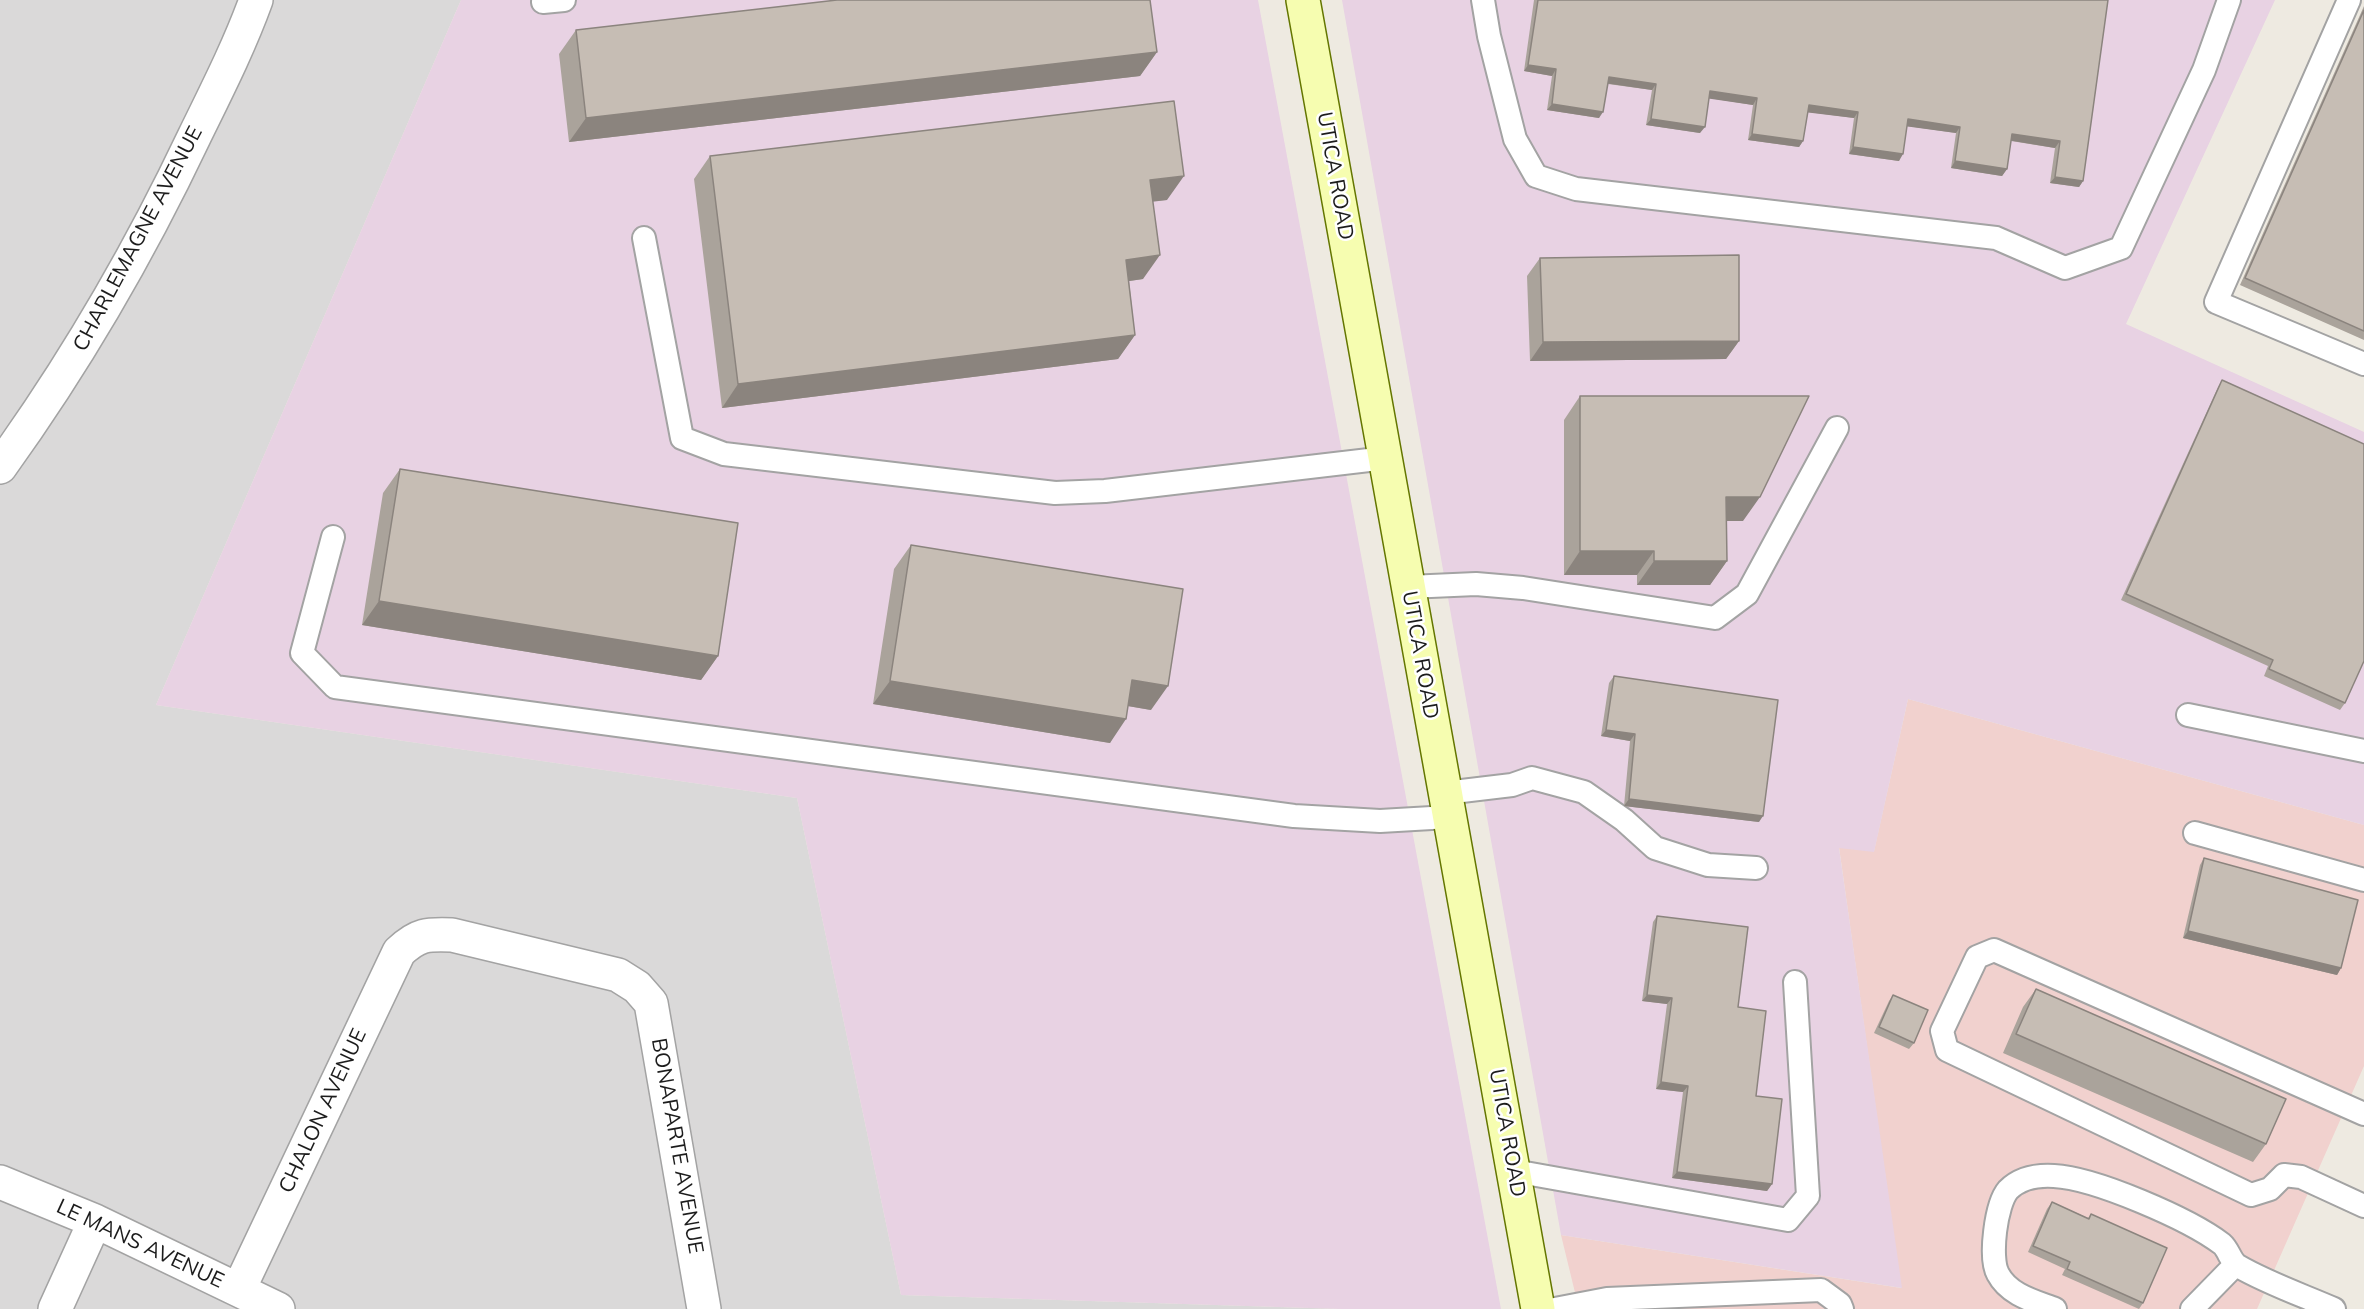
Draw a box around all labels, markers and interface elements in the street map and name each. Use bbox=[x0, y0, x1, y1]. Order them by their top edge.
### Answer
street label: UTICA ROAD bbox=[1311, 110, 1359, 242]
street label: CHARLEMAGNE AVENUE bbox=[68, 122, 208, 356]
street label: UTICA ROAD bbox=[1396, 589, 1444, 721]
street label: CHALON AVENUE bbox=[274, 1025, 372, 1197]
street label: BONAPARTE AVENUE bbox=[646, 1036, 708, 1256]
street label: UTICA ROAD bbox=[1483, 1067, 1531, 1199]
street label: LE MANS AVENUE bbox=[52, 1194, 228, 1294]

